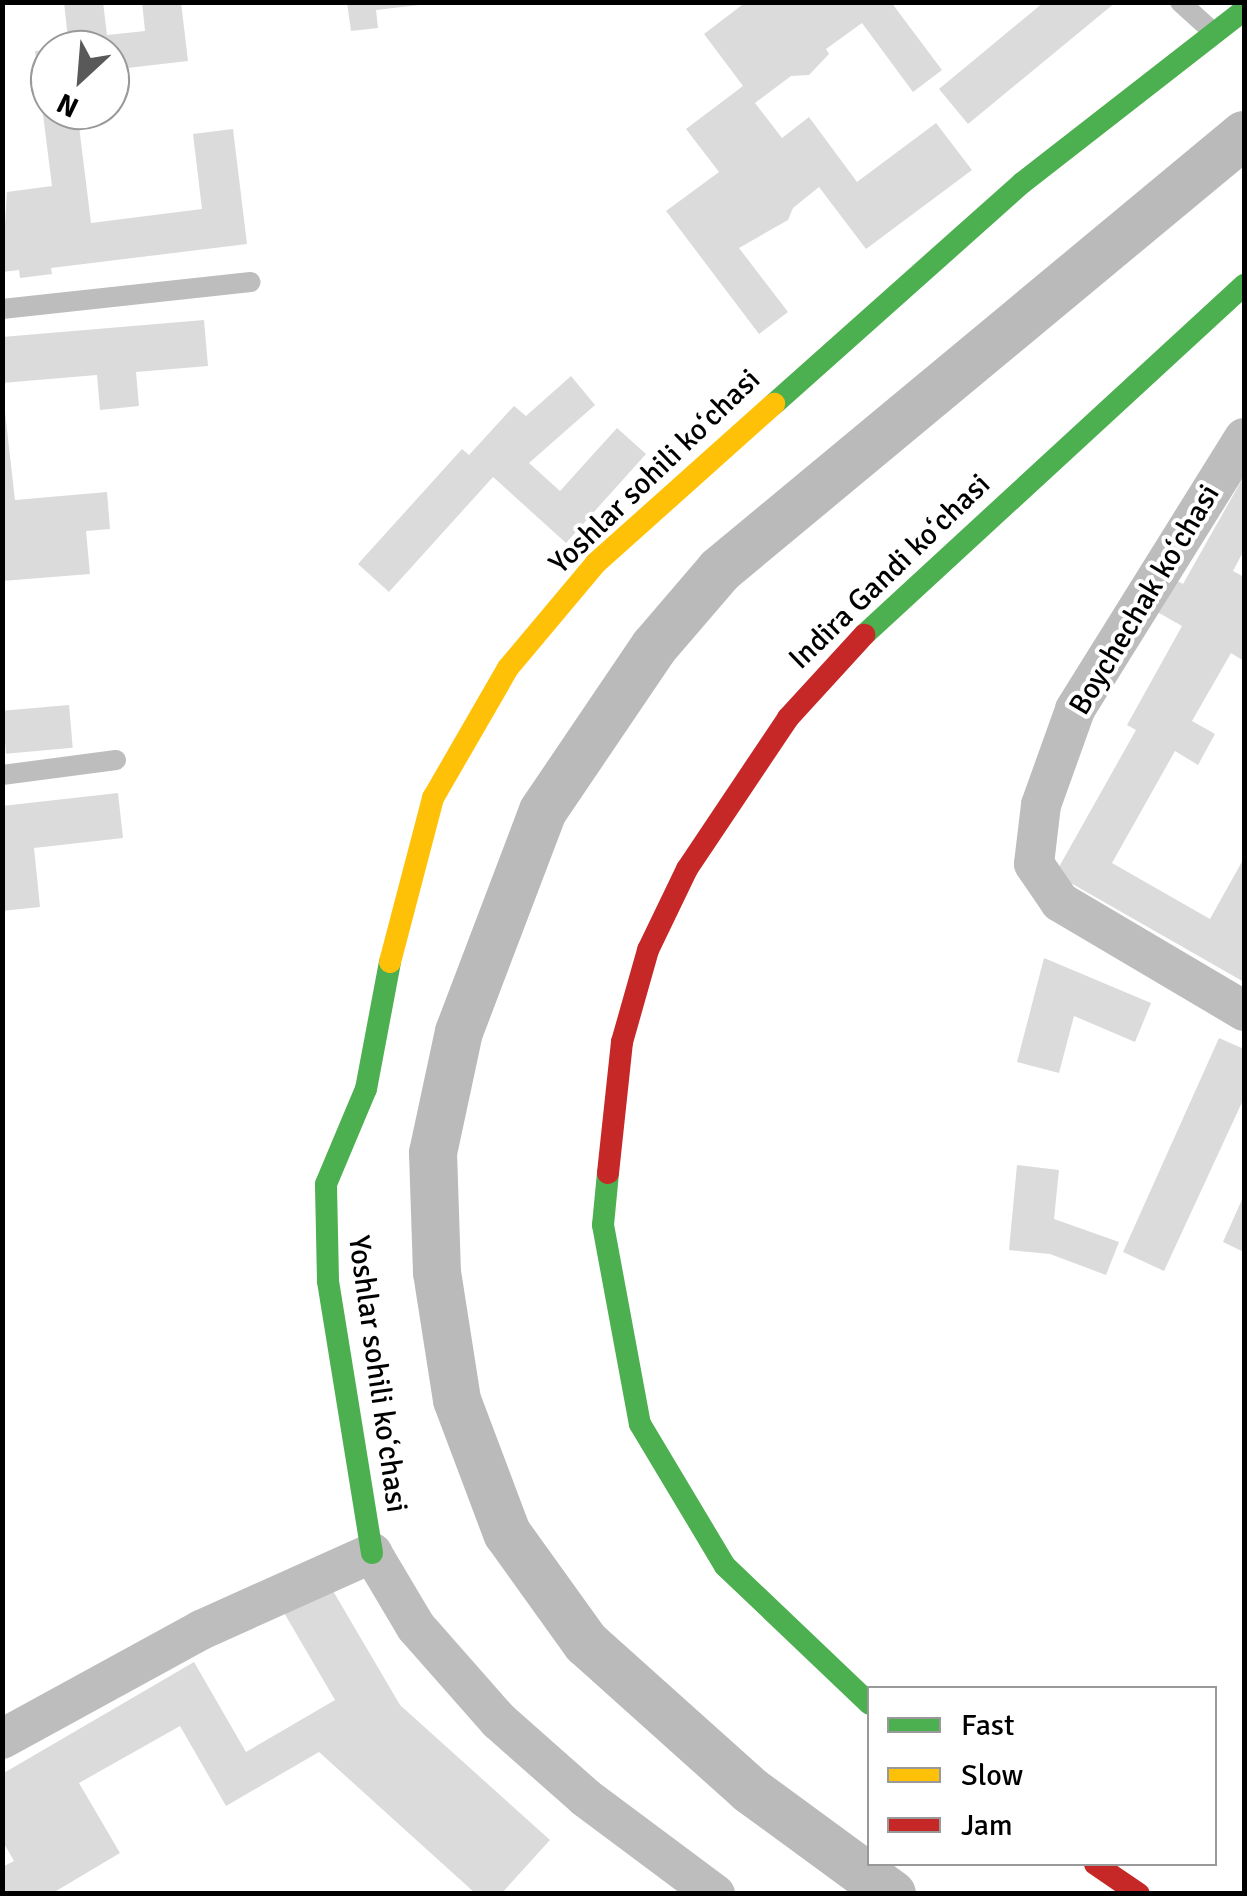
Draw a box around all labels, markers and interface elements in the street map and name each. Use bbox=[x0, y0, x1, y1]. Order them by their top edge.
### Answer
north arrow bbox=[30, 30, 130, 130]
text: N bbox=[52, 86, 84, 125]
street label: Yoshlar sohili koʻchasi bbox=[542, 362, 768, 582]
street label: Indira Gandi koʻchasi bbox=[782, 467, 998, 677]
street label: Boychechak koʻchasi bbox=[1062, 478, 1228, 722]
street label: Yoshlar sohili koʻchasi bbox=[340, 1233, 414, 1515]
legend bbox=[867, 1686, 1217, 1866]
text: Fast bbox=[961, 1707, 1014, 1744]
text: Slow bbox=[961, 1757, 1023, 1794]
text: Jam bbox=[961, 1807, 1013, 1844]

